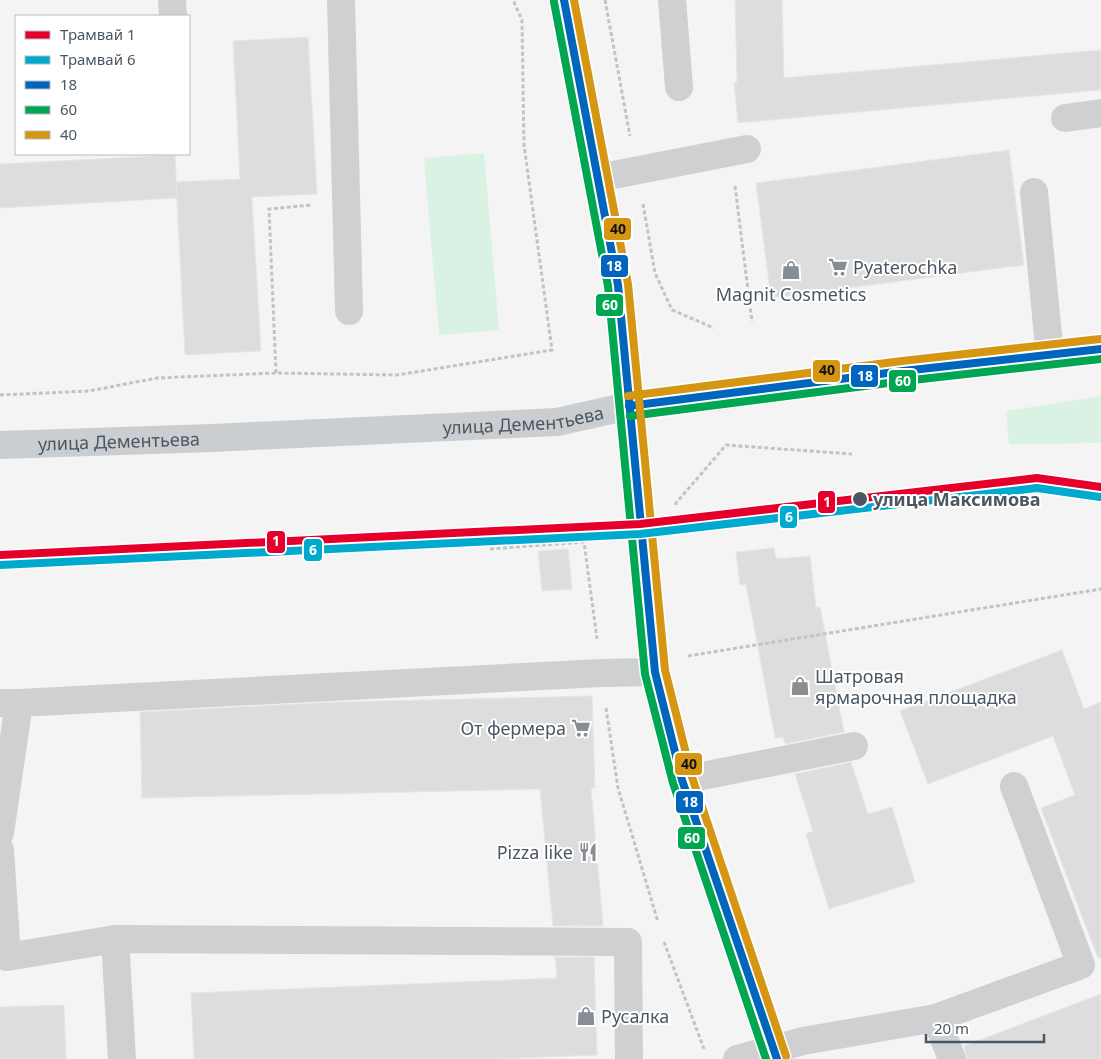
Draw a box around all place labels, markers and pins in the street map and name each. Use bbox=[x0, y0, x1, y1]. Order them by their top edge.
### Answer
place label: Pyaterochka bbox=[853, 255, 957, 279]
supermarket icon: Pyaterochka bbox=[827, 256, 849, 278]
shop icon: Magnit Cosmetics bbox=[780, 259, 802, 281]
place label: Magnit Cosmetics bbox=[716, 282, 866, 306]
place label: улица Максимова bbox=[872, 487, 1041, 511]
marker: улица Максимова bbox=[851, 490, 869, 508]
place label: Шатровая ярмарочная площадка bbox=[815, 664, 1017, 709]
shop icon: Шатровая ярмарочная площадка bbox=[789, 675, 811, 697]
place label: От фермера bbox=[460, 716, 566, 740]
supermarket icon: От фермера bbox=[570, 717, 592, 739]
place label: Pizza like bbox=[497, 840, 573, 864]
restaurant icon: Pizza like bbox=[577, 841, 599, 863]
place label: Русалка bbox=[601, 1004, 669, 1028]
shop icon: Русалка bbox=[575, 1005, 597, 1027]

